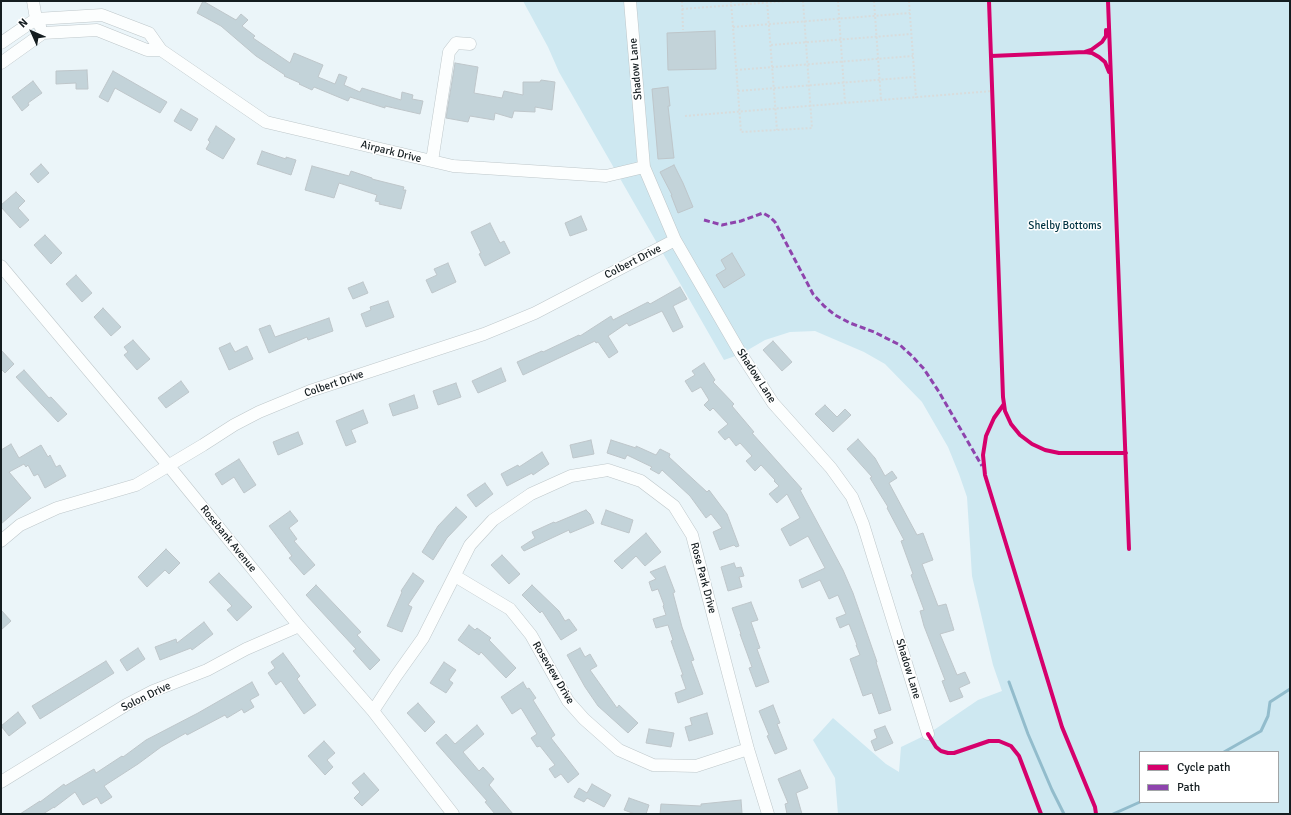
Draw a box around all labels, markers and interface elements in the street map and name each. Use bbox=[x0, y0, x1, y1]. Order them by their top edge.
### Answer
north arrow bbox=[12, 12, 52, 52]
text: N bbox=[16, 16, 30, 30]
street label: Shadow Lane bbox=[627, 37, 645, 101]
street label: Airpark Drive bbox=[359, 138, 423, 166]
park label: Shelby Bottoms bbox=[1028, 219, 1102, 233]
street label: Colbert Drive bbox=[602, 242, 664, 282]
street label: Shadow Lane bbox=[734, 346, 778, 406]
street label: Colbert Drive bbox=[303, 368, 365, 400]
street label: Rosebank Avenue bbox=[197, 503, 259, 575]
street label: Rose Park Drive bbox=[687, 541, 719, 615]
street label: Shadow Lane bbox=[893, 637, 923, 701]
street label: Roseview Drive bbox=[529, 639, 577, 707]
street label: Solon Drive bbox=[119, 679, 173, 715]
legend bbox=[1139, 751, 1279, 803]
text: Cycle path bbox=[1177, 760, 1230, 775]
text: Path bbox=[1177, 780, 1200, 795]

